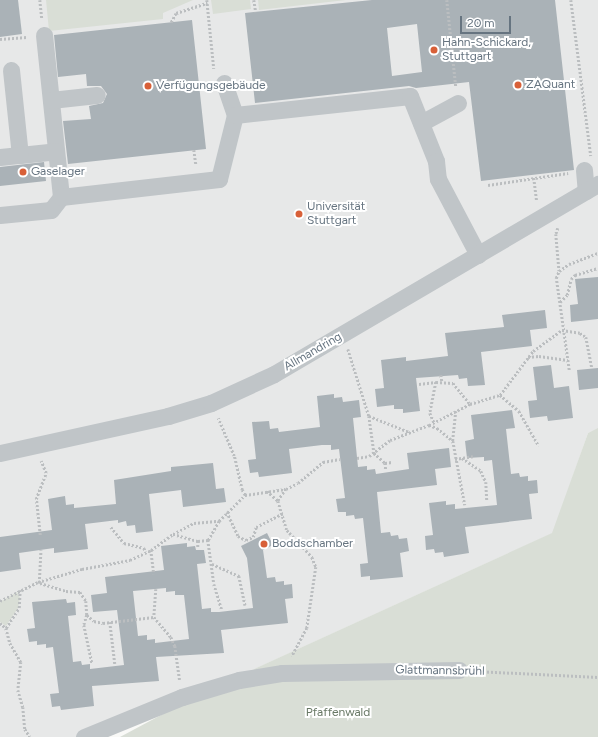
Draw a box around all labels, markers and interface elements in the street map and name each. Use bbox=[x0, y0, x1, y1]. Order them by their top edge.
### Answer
scale bar bbox=[462, 8, 513, 34]
text: 20 m bbox=[467, 16, 495, 30]
place label: Hahn-Schickard, Stuttgart bbox=[442, 36, 531, 64]
marker: Hahn-Schickard, Stuttgart bbox=[429, 45, 439, 55]
place label: ZAQuant bbox=[526, 78, 575, 92]
place label: Verfügungsgebäude bbox=[156, 79, 266, 93]
marker: ZAQuant bbox=[513, 80, 523, 90]
marker: Verfügungsgebäude bbox=[143, 81, 153, 91]
place label: Gaselager bbox=[31, 165, 85, 179]
marker: Gaselager bbox=[18, 167, 28, 177]
place label: Universität Stuttgart bbox=[307, 200, 365, 228]
marker: Universität Stuttgart bbox=[294, 209, 304, 219]
street label: Allmandring bbox=[282, 330, 344, 374]
place label: Boddschamber bbox=[272, 537, 353, 551]
marker: Boddschamber bbox=[259, 539, 269, 549]
street label: Glattmannsbrühl bbox=[395, 663, 485, 679]
park label: Pfaffenwald bbox=[306, 706, 370, 720]

